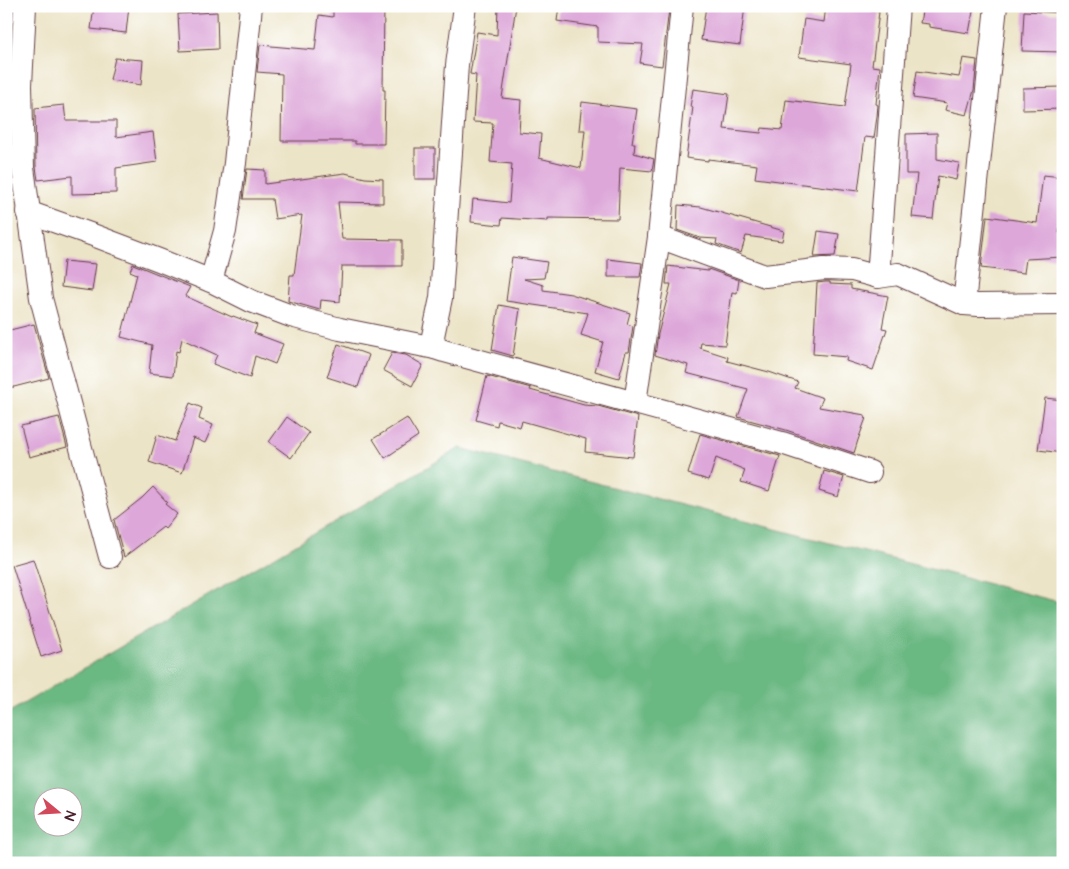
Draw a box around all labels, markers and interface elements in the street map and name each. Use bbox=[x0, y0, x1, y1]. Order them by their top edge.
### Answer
north arrow bbox=[32, 786, 82, 836]
text: N bbox=[58, 808, 80, 823]

